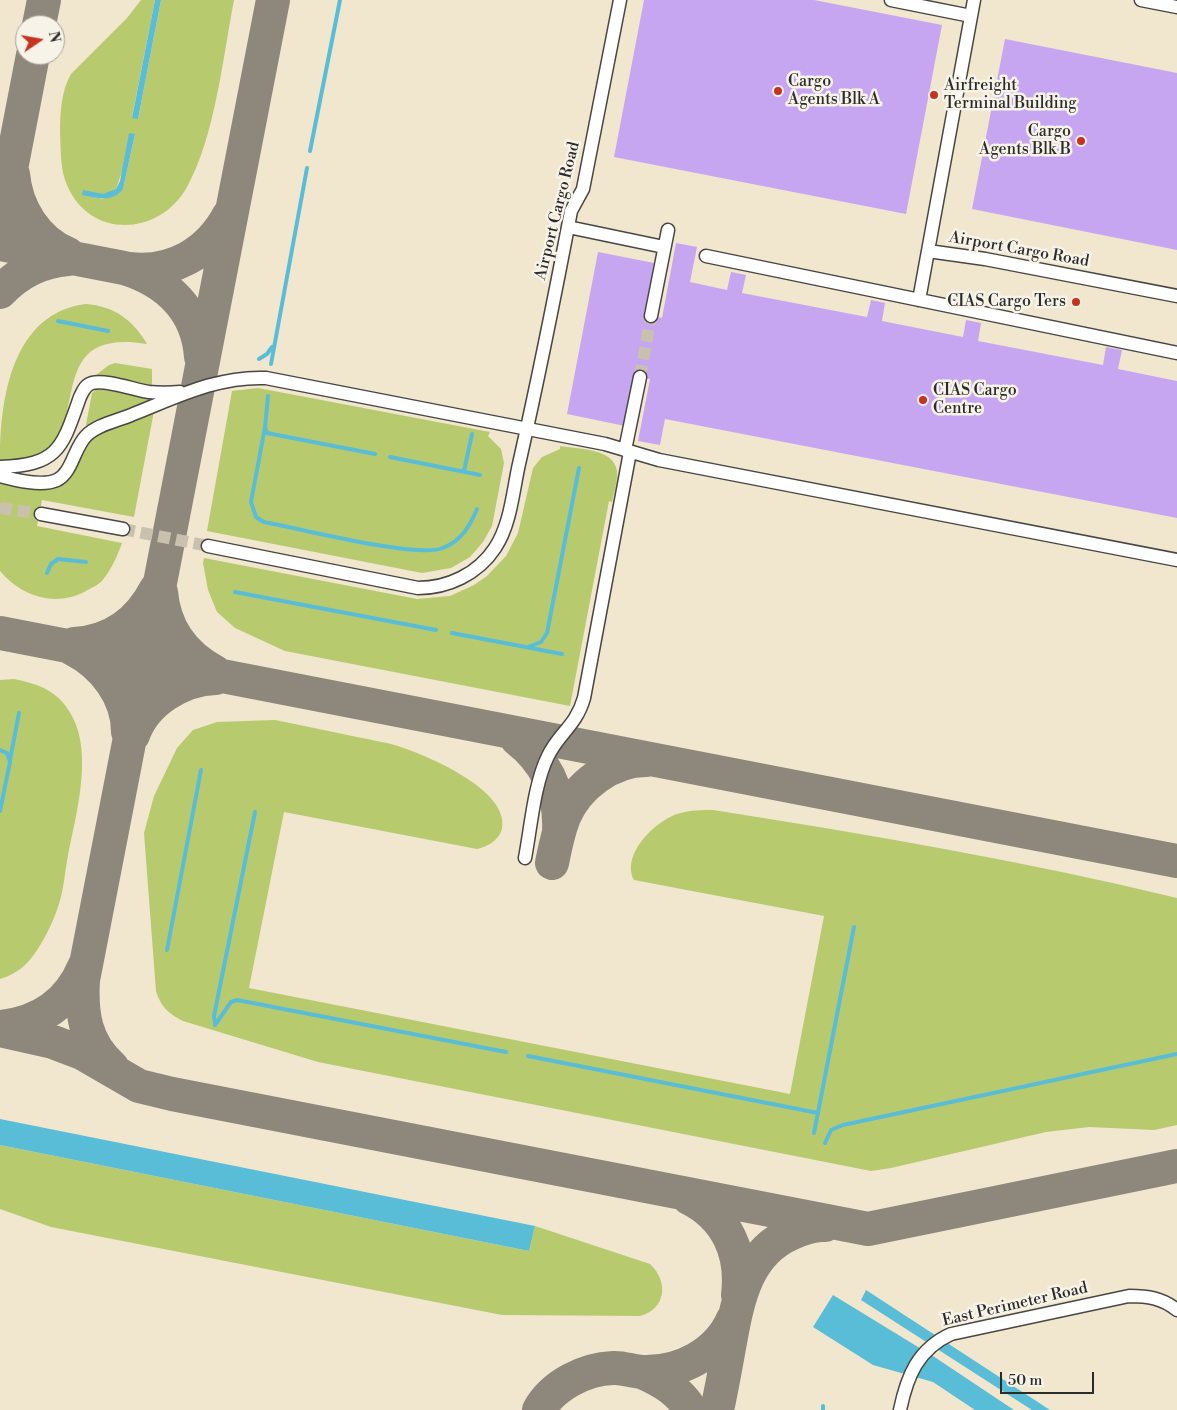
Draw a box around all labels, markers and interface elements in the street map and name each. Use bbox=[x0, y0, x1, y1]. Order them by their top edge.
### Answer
north arrow bbox=[15, 15, 65, 65]
text: N bbox=[44, 30, 64, 44]
place label: Cargo Agents Blk A bbox=[788, 72, 880, 110]
place label: Airfreight Terminal Building bbox=[944, 76, 1077, 114]
marker: Cargo Agents Blk A bbox=[772, 85, 784, 97]
marker: Airfreight Terminal Building bbox=[928, 89, 940, 101]
place label: Cargo Agents Blk B bbox=[979, 122, 1071, 160]
marker: Cargo Agents Blk B bbox=[1075, 135, 1087, 147]
street label: Airport Cargo Road bbox=[532, 140, 584, 282]
street label: Airport Cargo Road bbox=[948, 228, 1090, 272]
place label: CIAS Cargo Ters bbox=[947, 292, 1066, 312]
marker: CIAS Cargo Ters bbox=[1070, 296, 1082, 308]
place label: CIAS Cargo Centre bbox=[933, 381, 1017, 419]
marker: CIAS Cargo Centre bbox=[917, 394, 929, 406]
street label: East Perimeter Road bbox=[940, 1279, 1090, 1331]
scale bar bbox=[1002, 1362, 1096, 1394]
text: 50 m bbox=[1008, 1371, 1042, 1390]

